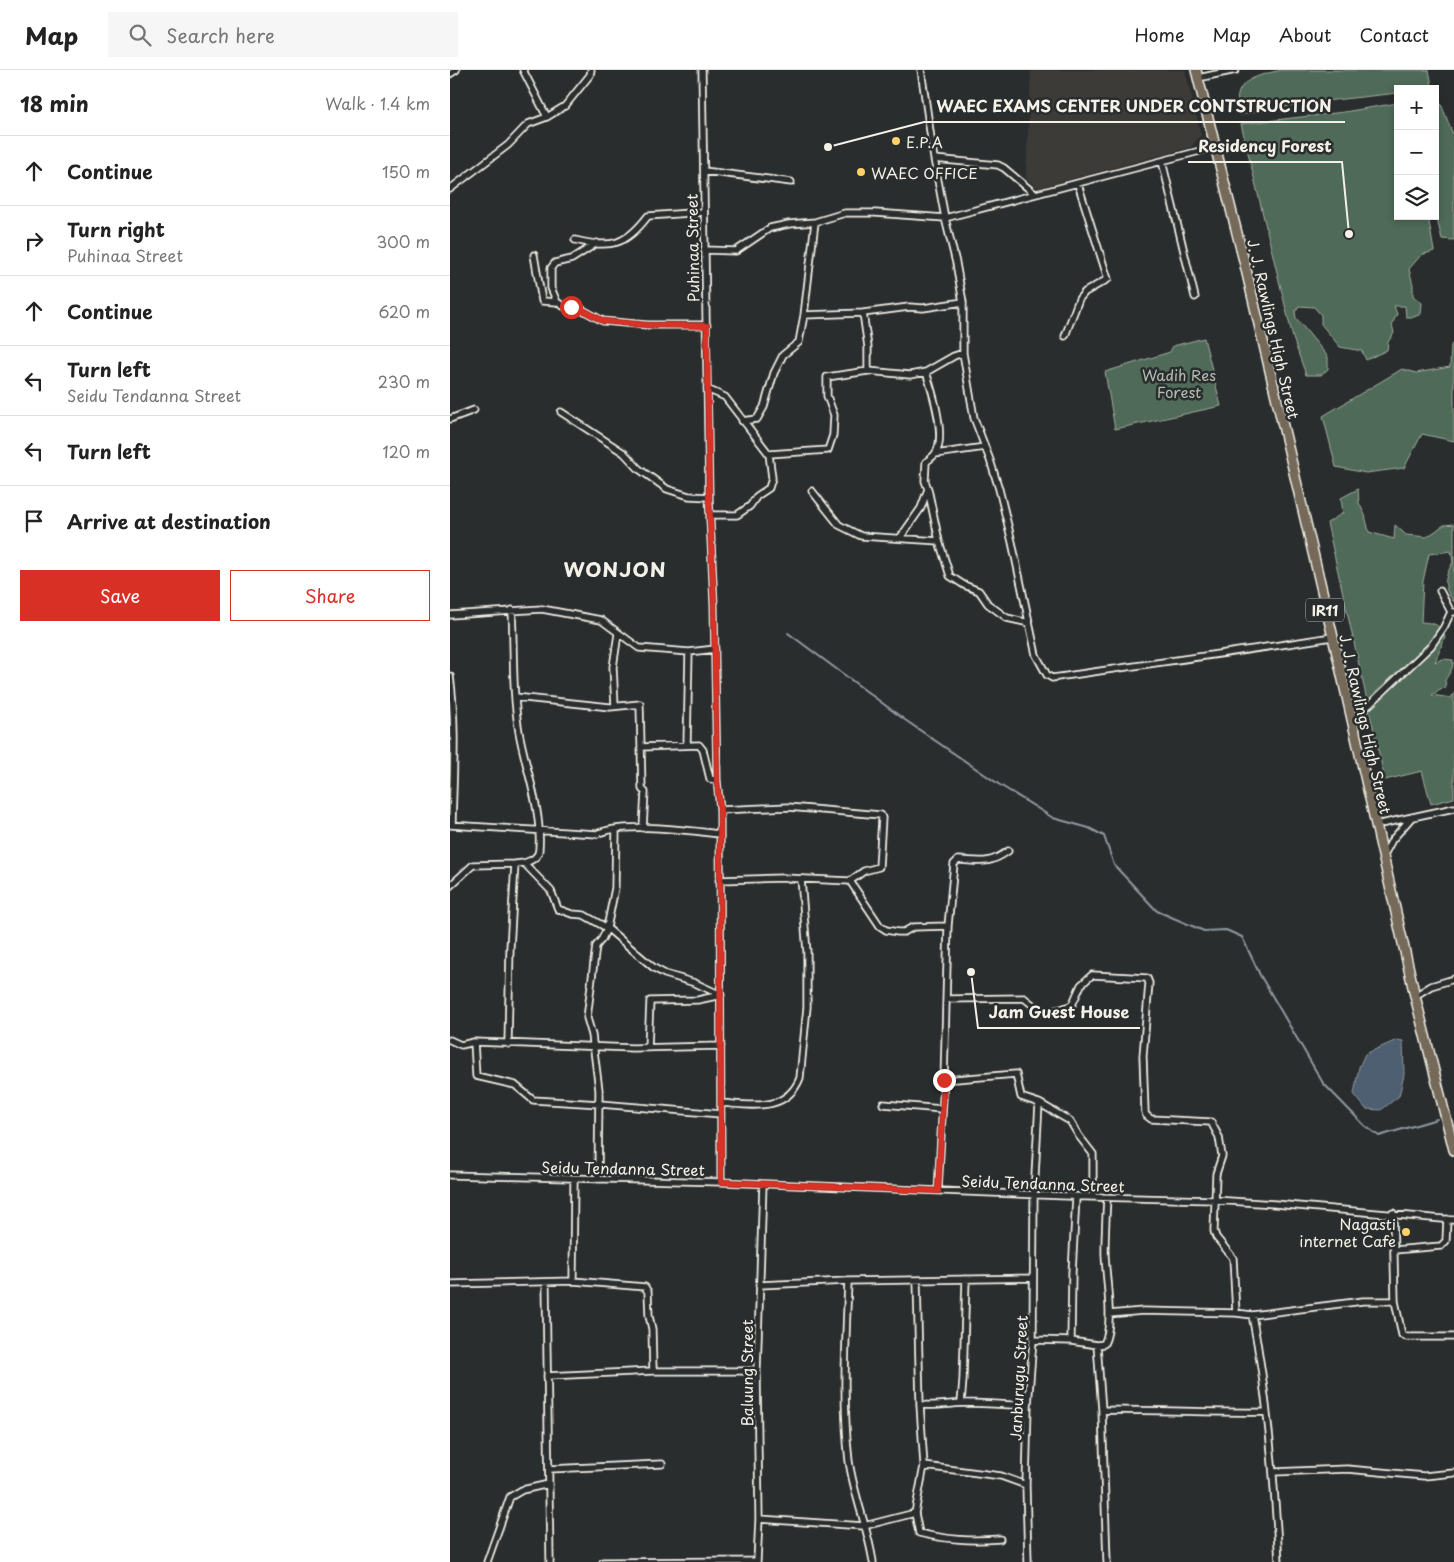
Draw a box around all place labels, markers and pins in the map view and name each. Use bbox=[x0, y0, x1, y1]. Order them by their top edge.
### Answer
callout: WAEC EXAMS CENTER UNDER CONTSTRUCTION bbox=[924, 91, 1345, 122]
place label: E.P.A bbox=[906, 130, 943, 153]
callout: Residency Forest bbox=[1188, 131, 1342, 162]
marker: E.P.A bbox=[890, 135, 902, 147]
place label: WAEC OFFICE bbox=[871, 161, 978, 184]
marker: WAEC OFFICE bbox=[855, 166, 867, 178]
callout: Jam Guest House bbox=[978, 997, 1140, 1028]
place label: Nagasti internet Cafe bbox=[1299, 1212, 1396, 1252]
marker: Nagasti internet Cafe bbox=[1400, 1226, 1412, 1238]

